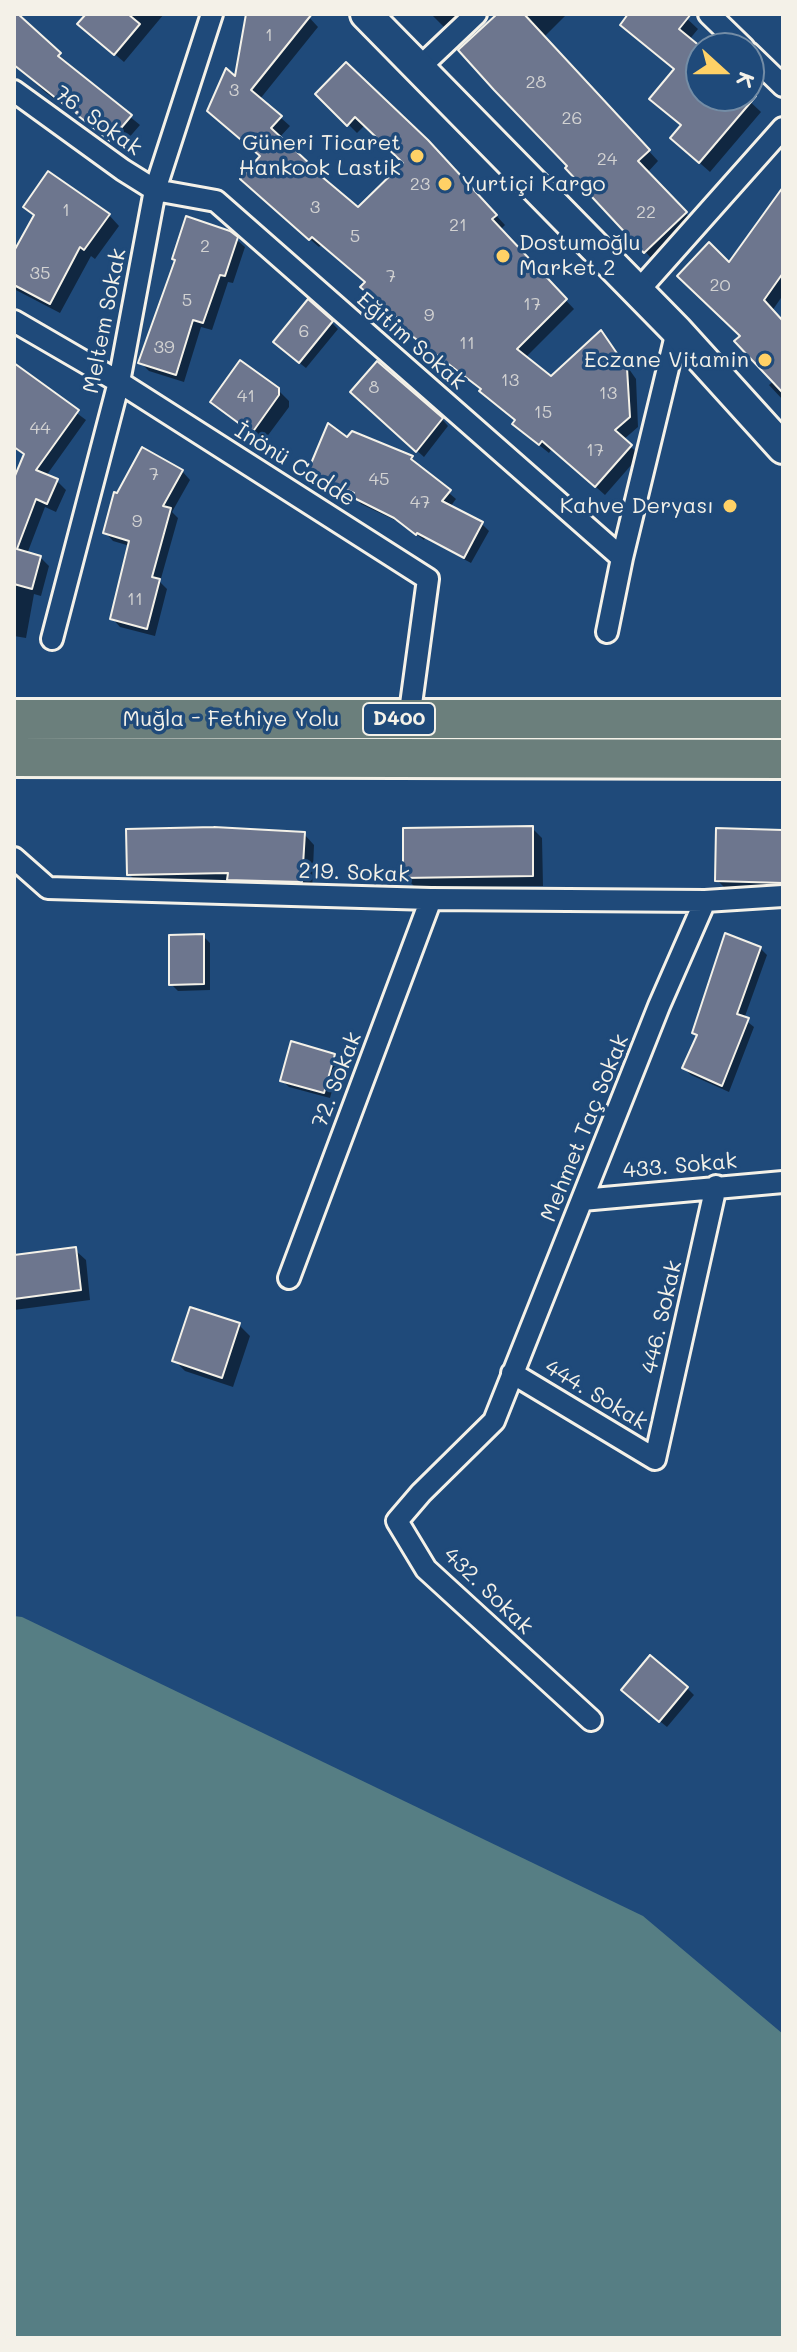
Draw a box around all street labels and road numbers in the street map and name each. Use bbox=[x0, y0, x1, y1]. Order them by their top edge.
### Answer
street label: 76. Sokak bbox=[49, 80, 147, 162]
street label: Meltem Sokak bbox=[78, 246, 132, 396]
street label: Eğitim Sokak bbox=[351, 287, 471, 395]
street label: İnönü Cadde bbox=[230, 417, 360, 513]
road number: D400 bbox=[363, 703, 435, 735]
street label: Muğla - Fethiye Yolu bbox=[123, 706, 339, 732]
street label: 219. Sokak bbox=[298, 858, 410, 888]
street label: 72. Sokak bbox=[307, 1028, 367, 1132]
street label: Mehmet Taç Sokak bbox=[535, 1030, 635, 1226]
street label: 433. Sokak bbox=[622, 1148, 738, 1184]
street label: 446. Sokak bbox=[636, 1258, 688, 1376]
street label: 444. Sokak bbox=[540, 1354, 652, 1436]
street label: 432. Sokak bbox=[438, 1542, 538, 1640]

